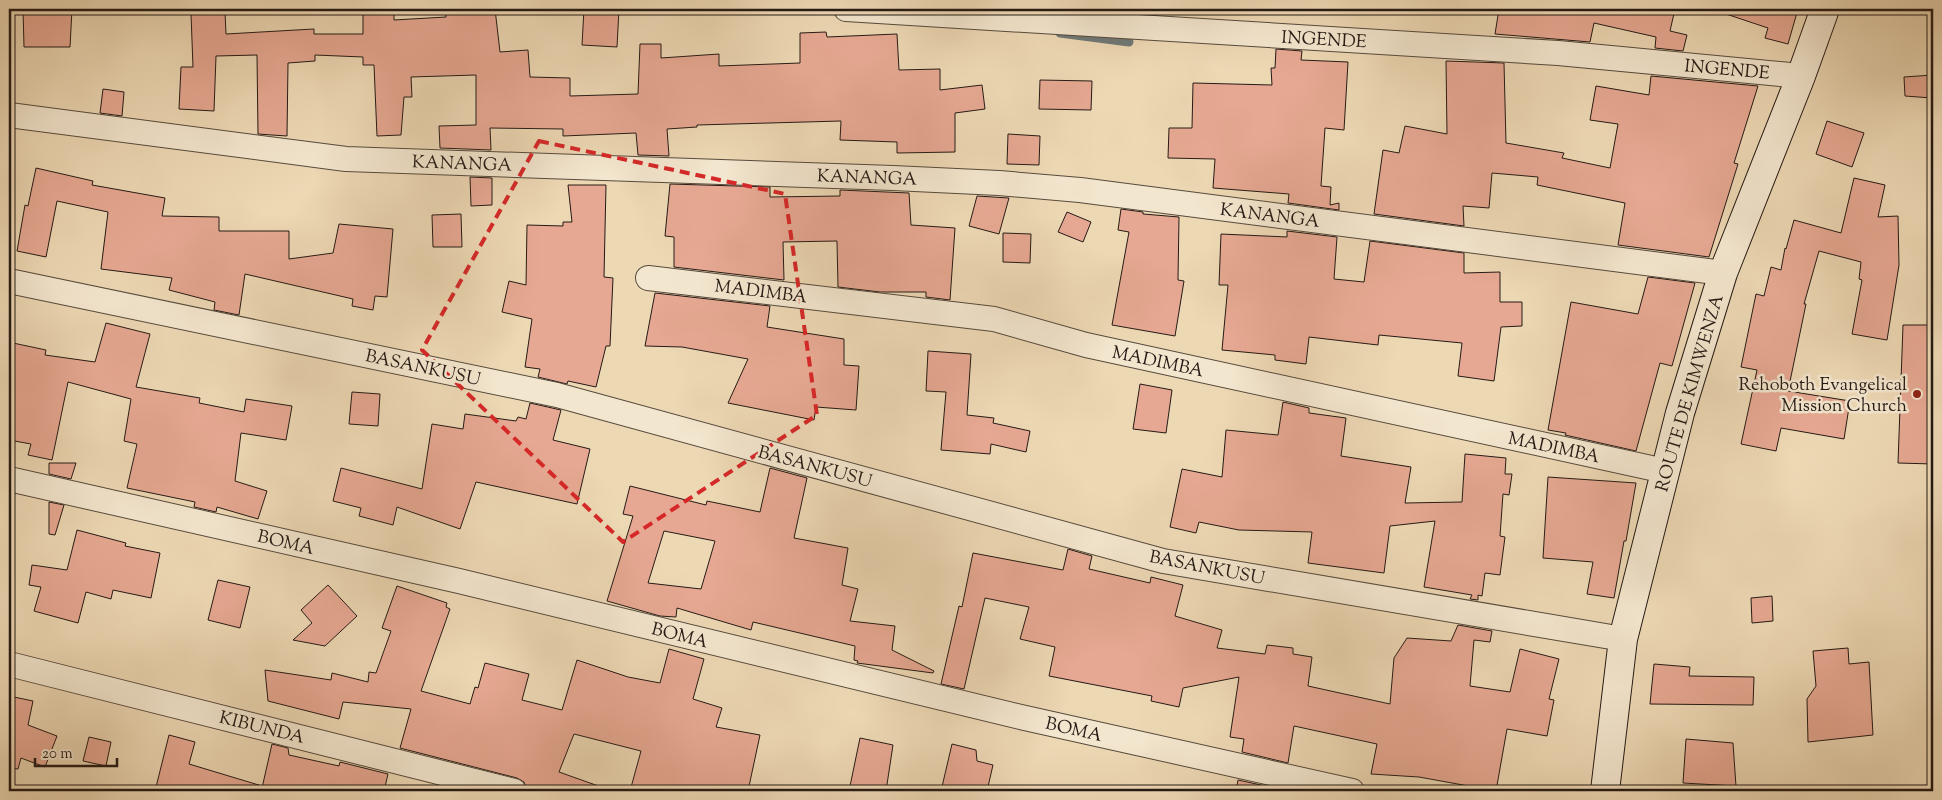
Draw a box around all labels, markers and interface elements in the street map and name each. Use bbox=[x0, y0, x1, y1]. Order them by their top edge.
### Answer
street label: INGENDE bbox=[1281, 26, 1367, 56]
street label: INGENDE bbox=[1683, 54, 1771, 88]
street label: KANANGA bbox=[411, 150, 513, 180]
street label: KANANGA bbox=[816, 164, 918, 194]
street label: KANANGA bbox=[1218, 198, 1321, 236]
street label: MADIMBA bbox=[713, 274, 809, 312]
street label: ROUTE DE KIMWENZA bbox=[1650, 291, 1732, 495]
street label: MADIMBA bbox=[1109, 341, 1206, 385]
street label: BASANKUSU bbox=[363, 344, 483, 394]
place label: Rehoboth Evangelical Mission Church bbox=[1739, 373, 1907, 420]
marker: Rehoboth Evangelical Mission Church bbox=[1911, 388, 1923, 400]
street label: MADIMBA bbox=[1505, 427, 1602, 471]
street label: BASANKUSU bbox=[755, 440, 875, 496]
street label: BOMA bbox=[255, 525, 317, 563]
street label: BASANKUSU bbox=[1147, 545, 1267, 593]
street label: BOMA bbox=[648, 617, 711, 657]
street label: KIBUNDA bbox=[216, 706, 307, 752]
street label: BOMA bbox=[1043, 712, 1105, 750]
scale bar bbox=[35, 735, 118, 767]
text: 20 m bbox=[42, 744, 73, 765]

